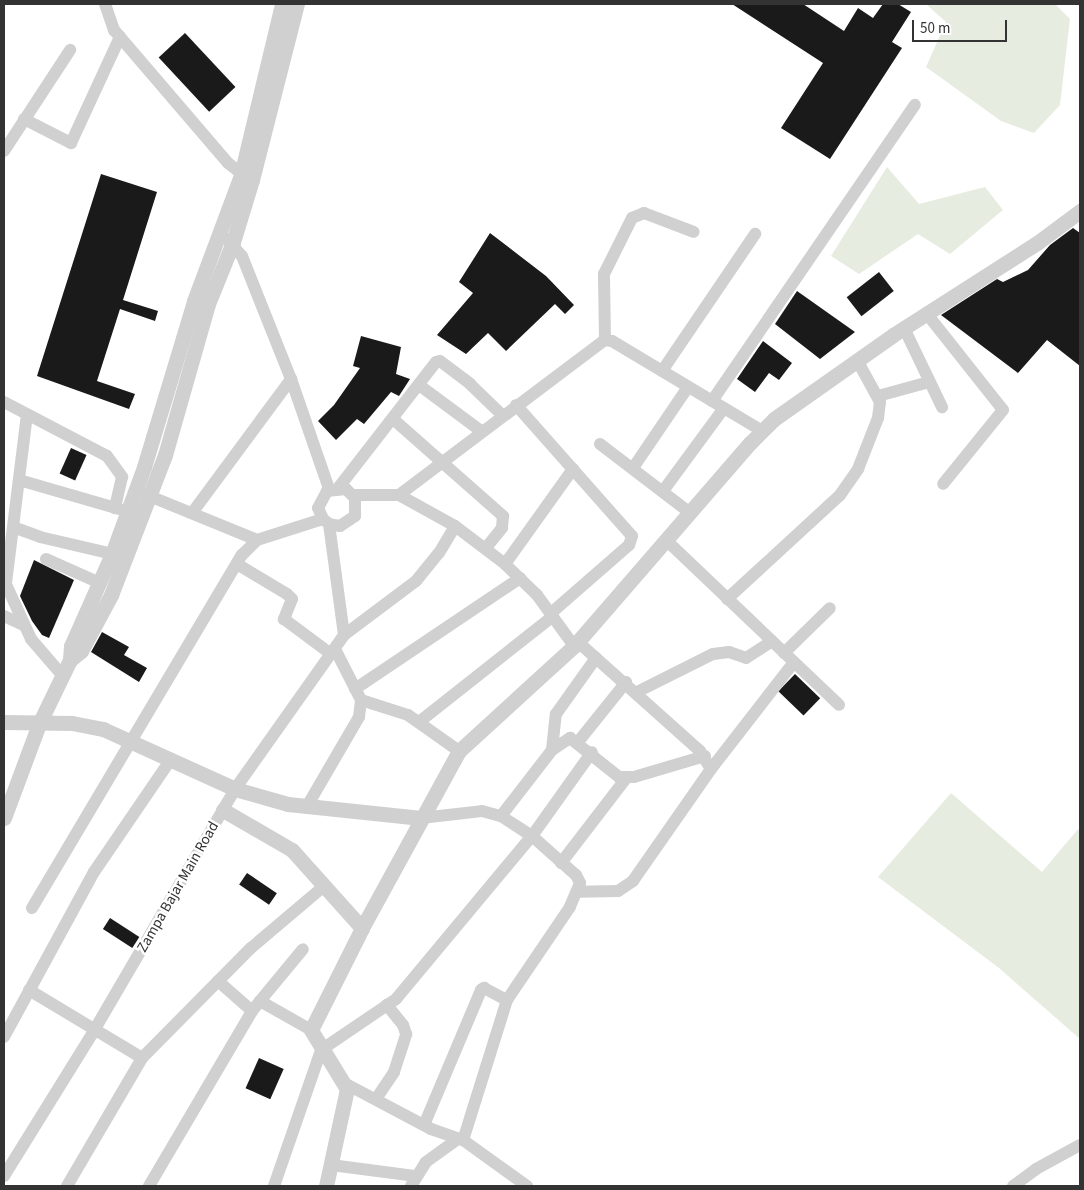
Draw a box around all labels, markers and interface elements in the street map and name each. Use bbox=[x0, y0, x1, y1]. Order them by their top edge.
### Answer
scale bar bbox=[914, 10, 1009, 42]
text: 50 m bbox=[920, 18, 950, 39]
street label: Zampa Bajar Main Road bbox=[133, 818, 223, 956]

